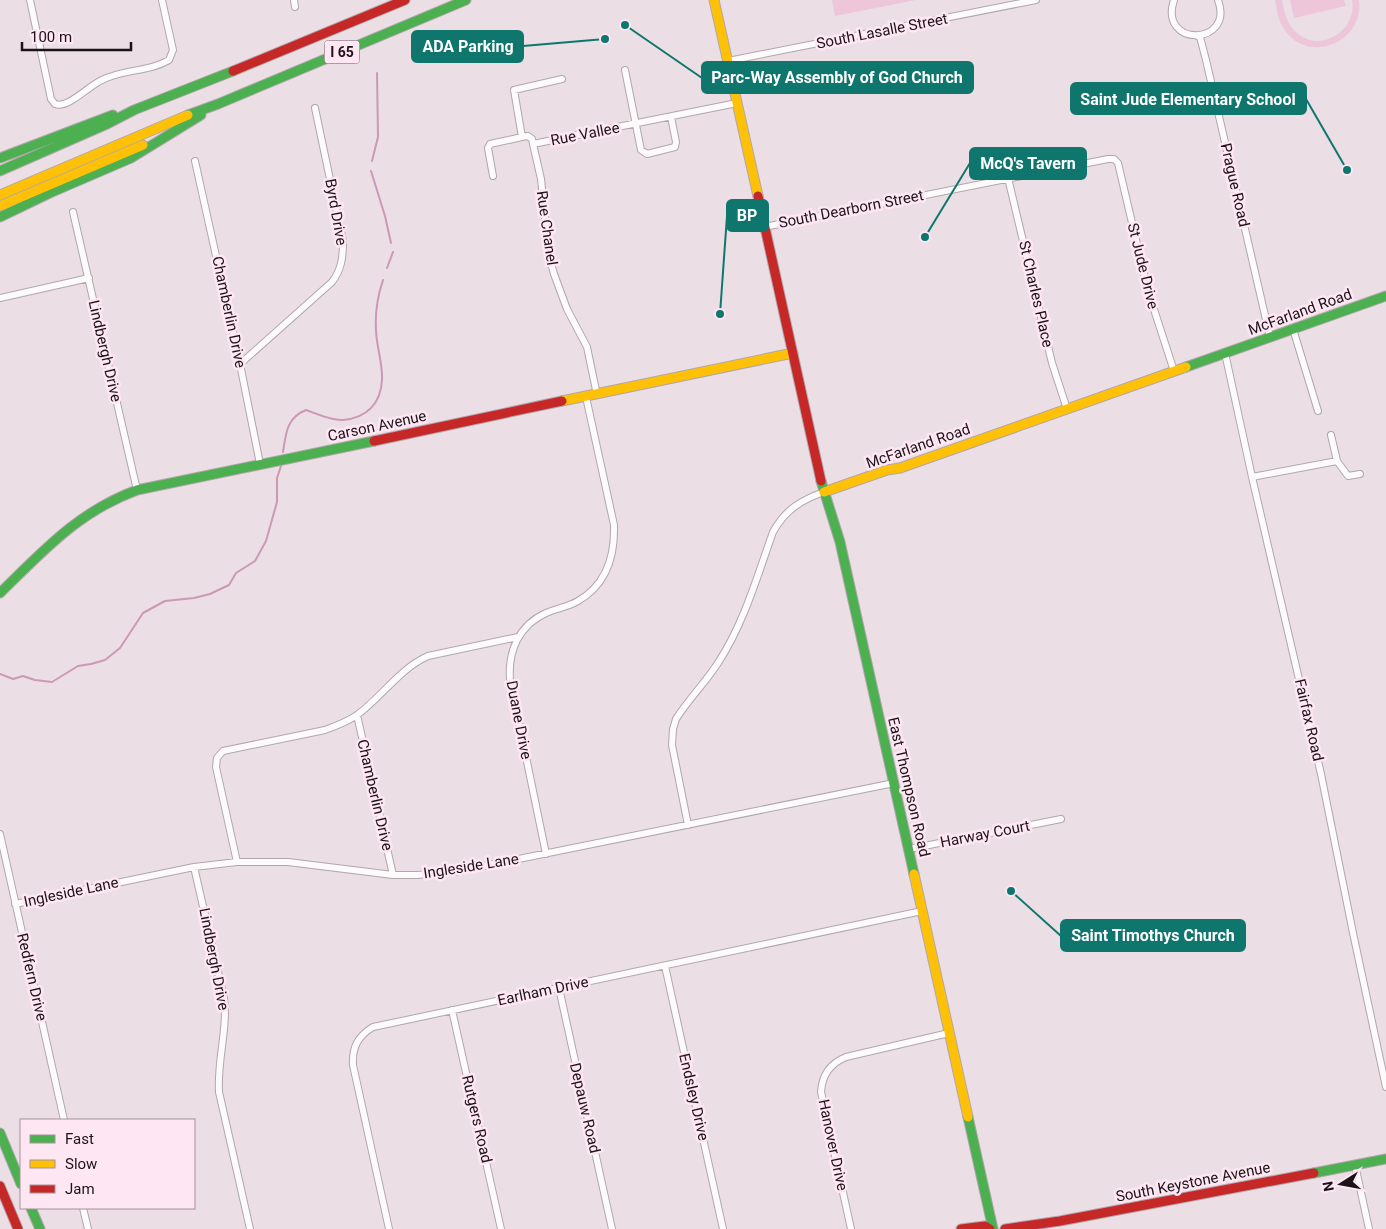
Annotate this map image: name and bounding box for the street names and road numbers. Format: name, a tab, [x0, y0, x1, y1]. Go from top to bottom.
street label: South Lasalle Street	[815, 9, 949, 53]
road number: I 65	[324, 41, 360, 64]
street label: Rue Vallee	[549, 119, 621, 149]
street label: Prague Road	[1217, 141, 1253, 229]
street label: Byrd Drive	[321, 177, 351, 247]
street label: South Dearborn Street	[777, 186, 925, 232]
street label: Rue Chanel	[533, 189, 561, 267]
street label: St Jude Drive	[1124, 221, 1162, 311]
street label: St Charles Place	[1015, 239, 1057, 349]
street label: Chamberlin Drive	[208, 254, 250, 370]
street label: McFarland Road	[1246, 285, 1354, 339]
street label: Lindbergh Drive	[85, 298, 125, 404]
street label: Carson Avenue	[326, 407, 428, 445]
street label: McFarland Road	[864, 420, 972, 472]
street label: Fairfax Road	[1291, 677, 1327, 763]
street label: Duane Drive	[503, 679, 535, 761]
street label: East Thompson Road	[884, 715, 934, 859]
street label: Chamberlin Drive	[353, 738, 397, 853]
street label: Harway Court	[939, 816, 1032, 852]
street label: Ingleside Lane	[422, 850, 520, 882]
street label: Ingleside Lane	[22, 873, 120, 911]
street label: Lindbergh Drive	[195, 906, 233, 1012]
street label: Redfern Drive	[13, 931, 51, 1023]
street label: Earlham Drive	[496, 973, 590, 1009]
street label: Endsley Drive	[675, 1052, 713, 1142]
street label: Depauw Road	[566, 1061, 604, 1155]
street label: Rutgers Road	[458, 1073, 496, 1165]
street label: Hanover Drive	[815, 1098, 852, 1193]
street label: South Keystone Avenue	[1114, 1158, 1272, 1206]

